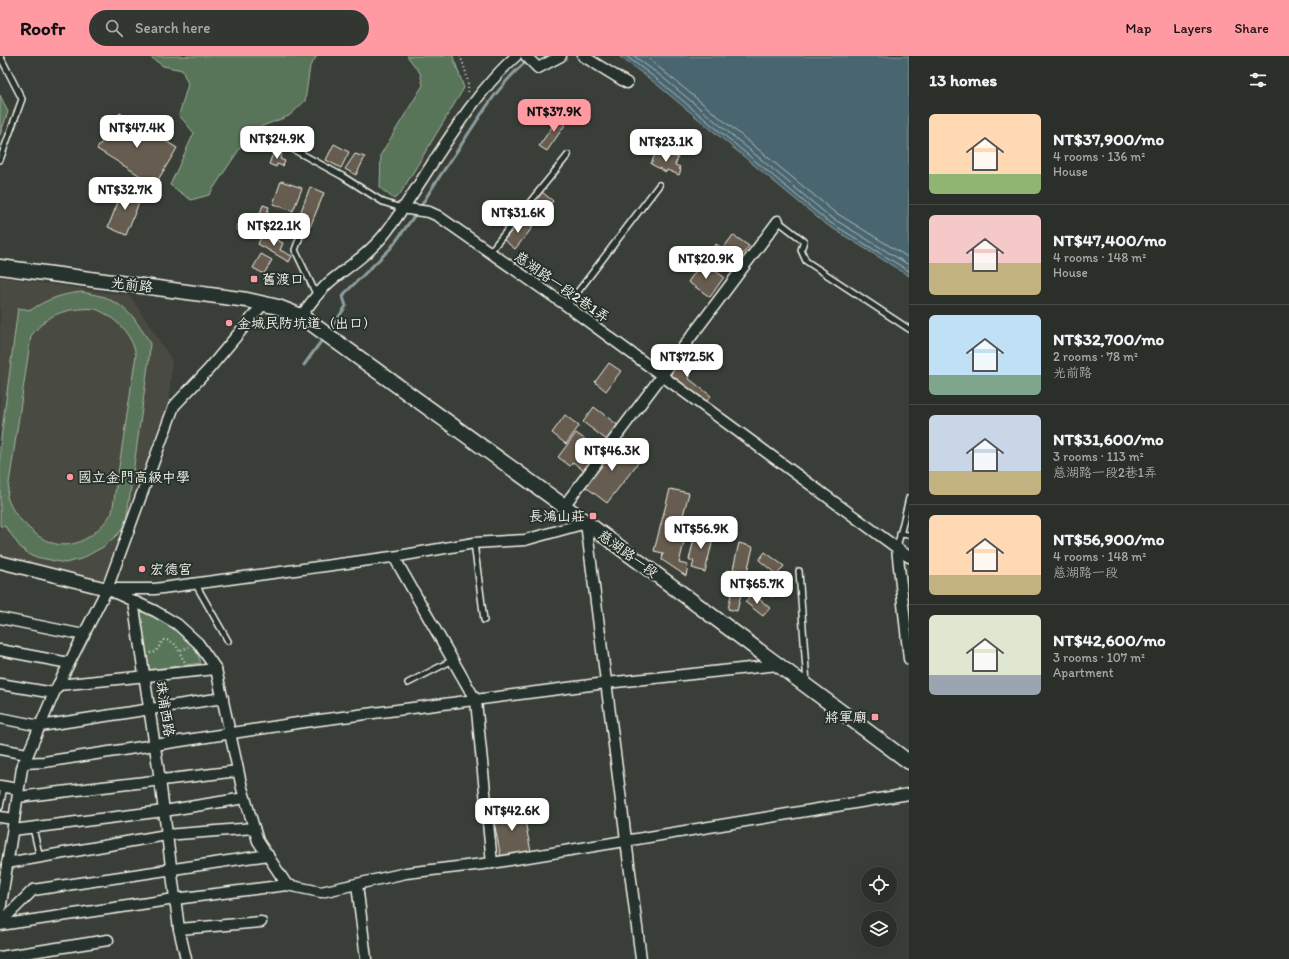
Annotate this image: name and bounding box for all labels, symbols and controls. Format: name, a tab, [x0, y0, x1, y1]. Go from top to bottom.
search box	[89, 10, 369, 46]
text: Roofr	[20, 17, 65, 40]
icon: search	[103, 17, 125, 39]
text: Search here	[135, 19, 210, 37]
text: Map	[1126, 20, 1151, 37]
text: Layers	[1173, 20, 1212, 37]
text: Share	[1234, 20, 1269, 37]
icon: filters	[1247, 69, 1269, 91]
text: 13 homes	[929, 70, 997, 90]
pin: NT$37.9K	[513, 99, 595, 133]
text: NT$37.9K	[527, 104, 581, 119]
pin: NT$47.4K	[96, 115, 178, 149]
text: NT$47.4K	[109, 120, 165, 135]
pin: NT$24.9K	[236, 126, 318, 160]
pin: NT$23.1K	[625, 129, 707, 163]
text: NT$37,900/mo	[1053, 129, 1164, 149]
icon: home	[961, 130, 1009, 178]
text: NT$24.9K	[249, 131, 305, 146]
text: NT$23.1K	[639, 134, 693, 149]
text: 4 rooms · 136 m²	[1053, 149, 1145, 164]
text: House	[1053, 164, 1088, 179]
pin: NT$32.7K	[84, 177, 166, 211]
text: NT$32.7K	[98, 182, 152, 197]
pin: NT$31.6K	[477, 200, 559, 234]
text: NT$31.6K	[491, 205, 545, 220]
pin: NT$22.1K	[233, 213, 315, 247]
text: NT$22.1K	[247, 218, 301, 233]
text: NT$47,400/mo	[1053, 230, 1167, 250]
icon: home	[961, 231, 1009, 279]
pin: NT$20.9K	[665, 246, 747, 280]
street label: 慈湖路一段2巷1弄	[511, 248, 613, 326]
text: 4 rooms · 148 m²	[1053, 250, 1146, 265]
text: NT$20.9K	[678, 251, 734, 266]
text: House	[1053, 265, 1088, 280]
place label: 舊渡口	[262, 271, 304, 288]
street label: 光前路	[110, 274, 154, 296]
marker: 舊渡口	[249, 274, 259, 284]
place label: 金城民防坑道（出口）	[237, 315, 377, 332]
marker: 金城民防坑道（出口）	[224, 318, 234, 328]
text: NT$32,700/mo	[1053, 329, 1164, 349]
icon: home	[961, 331, 1009, 379]
pin: NT$72.5K	[646, 344, 728, 378]
text: NT$72.5K	[660, 349, 714, 364]
text: 2 rooms · 78 m²	[1053, 349, 1138, 364]
text: 光前路	[1053, 365, 1092, 380]
text: NT$31,600/mo	[1053, 429, 1164, 449]
icon: home	[961, 431, 1009, 479]
pin: NT$46.3K	[571, 438, 653, 472]
text: NT$46.3K	[584, 443, 640, 458]
text: 3 rooms · 113 m²	[1053, 449, 1144, 464]
text: 慈湖路一段2巷1弄	[1053, 465, 1157, 480]
place label: 國立金門高級中學	[78, 469, 190, 486]
marker: 國立金門高級中學	[65, 472, 75, 482]
place label: 長鴻山莊	[529, 508, 585, 525]
marker: 長鴻山莊	[588, 511, 598, 521]
pin: NT$56.9K	[660, 516, 742, 550]
text: NT$56.9K	[674, 521, 728, 536]
street label: 慈湖路一段	[595, 527, 661, 581]
text: NT$56,900/mo	[1053, 529, 1165, 549]
icon: home	[961, 531, 1009, 579]
text: 4 rooms · 148 m²	[1053, 549, 1146, 564]
place label: 宏德宮	[150, 561, 192, 578]
marker: 宏德宮	[137, 564, 147, 574]
text: 慈湖路一段	[1053, 565, 1118, 580]
pin: NT$65.7K	[716, 571, 798, 605]
text: NT$65.7K	[730, 576, 784, 591]
text: NT$42,600/mo	[1053, 630, 1166, 650]
icon: home	[961, 631, 1009, 679]
text: 3 rooms · 107 m²	[1053, 650, 1145, 665]
text: Apartment	[1053, 665, 1114, 680]
street label: 珠浦西路	[152, 680, 178, 738]
place label: 將軍廟	[825, 709, 867, 726]
marker: 將軍廟	[870, 712, 880, 722]
pin: NT$42.6K	[471, 798, 553, 832]
text: NT$42.6K	[484, 803, 540, 818]
map controls	[861, 867, 897, 947]
button: locate	[861, 867, 897, 903]
button: layers	[861, 911, 897, 947]

